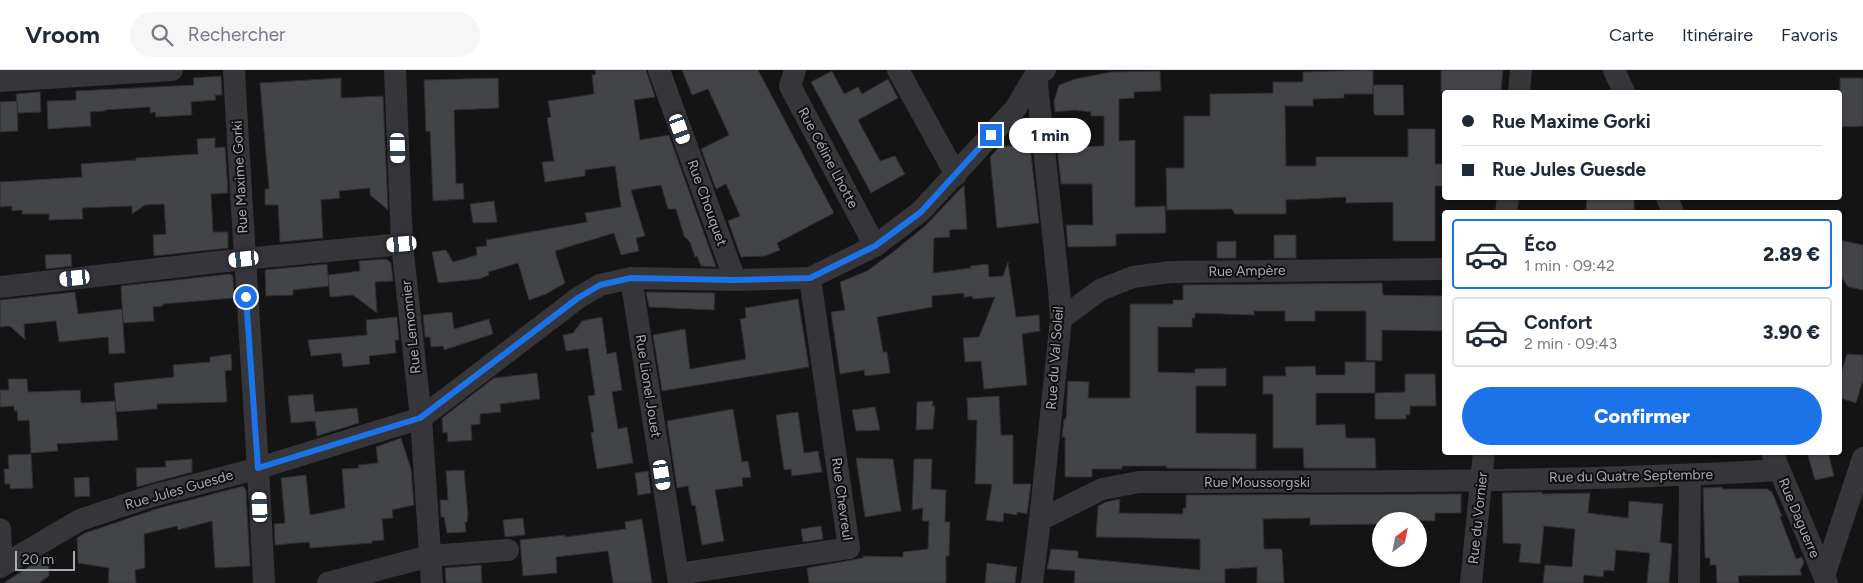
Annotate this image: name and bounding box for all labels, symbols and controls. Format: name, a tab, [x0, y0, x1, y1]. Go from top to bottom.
search box	[130, 12, 480, 57]
text: Vroom	[25, 20, 100, 49]
icon: search	[148, 21, 176, 49]
text: Rechercher	[188, 23, 285, 46]
text: Carte	[1609, 24, 1654, 46]
text: Itinéraire	[1682, 24, 1753, 46]
text: Favoris	[1781, 24, 1838, 46]
street label: Rue Céline Lhotte	[794, 105, 862, 212]
text: Rue Maxime Gorki	[1492, 110, 1651, 133]
car	[667, 112, 692, 146]
callout: 1 min	[1008, 118, 1091, 152]
street label: Rue Maxime Gorki	[229, 120, 251, 234]
route end	[980, 124, 1002, 146]
text: 1 min	[1031, 126, 1069, 145]
car	[389, 133, 406, 163]
street label: Rue Chouquet	[684, 158, 730, 248]
text: Rue Jules Guesde	[1492, 158, 1646, 181]
icon: car	[1464, 232, 1509, 277]
text: Éco	[1524, 233, 1557, 256]
car	[386, 235, 417, 253]
text: 2.89 €	[1763, 243, 1820, 266]
car	[228, 250, 259, 268]
text: 1 min · 09:42	[1524, 256, 1615, 275]
street label: Rue Ampère	[1208, 262, 1286, 280]
car	[59, 269, 90, 287]
street label: Rue Lemonnier	[398, 279, 424, 375]
route start	[235, 286, 257, 308]
street label: Rue du Val Soleil	[1043, 306, 1067, 410]
icon: car	[1464, 310, 1509, 355]
text: Confort	[1524, 311, 1593, 334]
text: 3.90 €	[1763, 321, 1820, 344]
street label: Rue Lionel Jouet	[631, 333, 665, 439]
text: 2 min · 09:43	[1524, 334, 1617, 353]
button: Confirmer	[1462, 387, 1822, 445]
street label: Rue Chevreul	[828, 456, 856, 542]
car	[652, 459, 671, 491]
street label: Rue Jules Guesde	[123, 466, 235, 514]
street label: Rue du Quatre Septembre	[1549, 466, 1714, 486]
street label: Rue du Vornier	[1465, 471, 1491, 565]
street label: Rue Moussorgski	[1204, 474, 1310, 491]
street label: Rue Daguerre	[1775, 475, 1824, 561]
car	[251, 492, 268, 522]
north arrow	[1372, 512, 1428, 568]
map controls	[1372, 512, 1427, 567]
scale bar	[15, 548, 75, 571]
text: 20 m	[22, 551, 54, 568]

